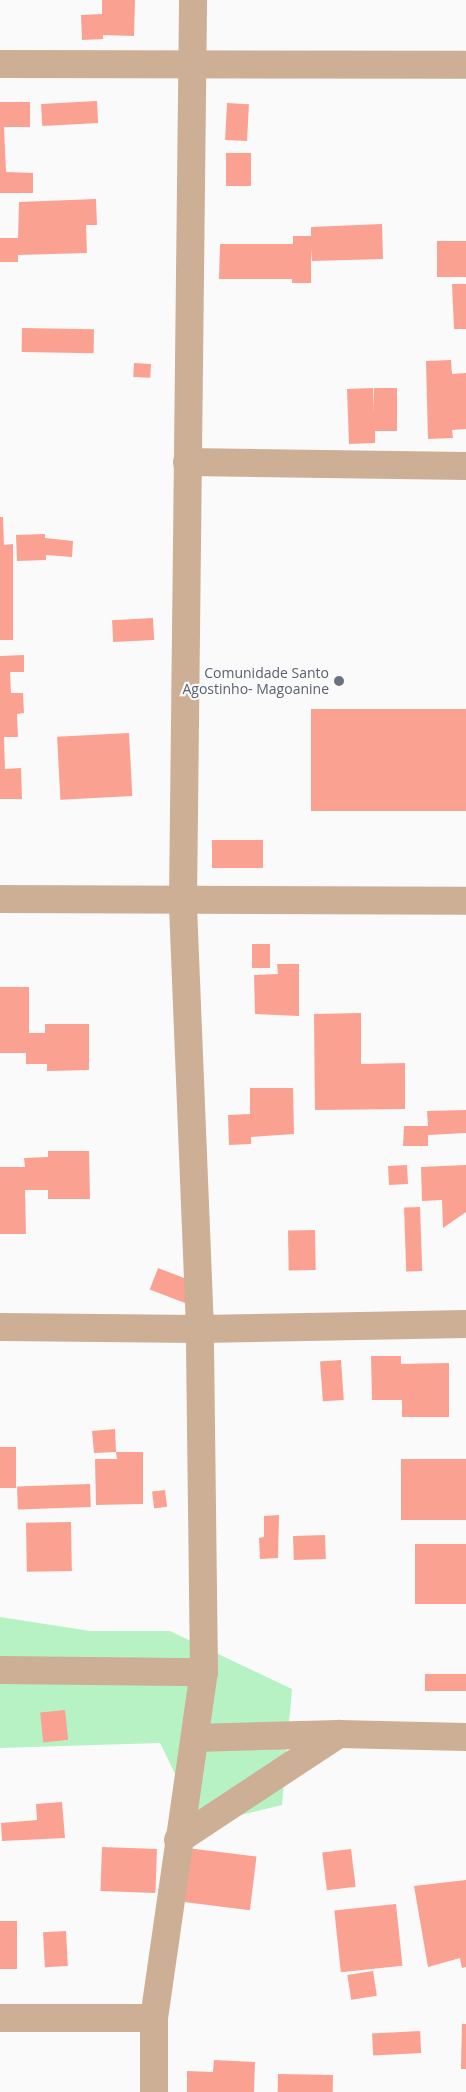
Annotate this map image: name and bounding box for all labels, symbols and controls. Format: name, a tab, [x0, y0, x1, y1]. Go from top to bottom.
place label: Comunidade Santo Agostinho- Magoanine	[182, 665, 329, 698]
marker: Comunidade Santo Agostinho- Magoanine	[333, 675, 345, 687]

